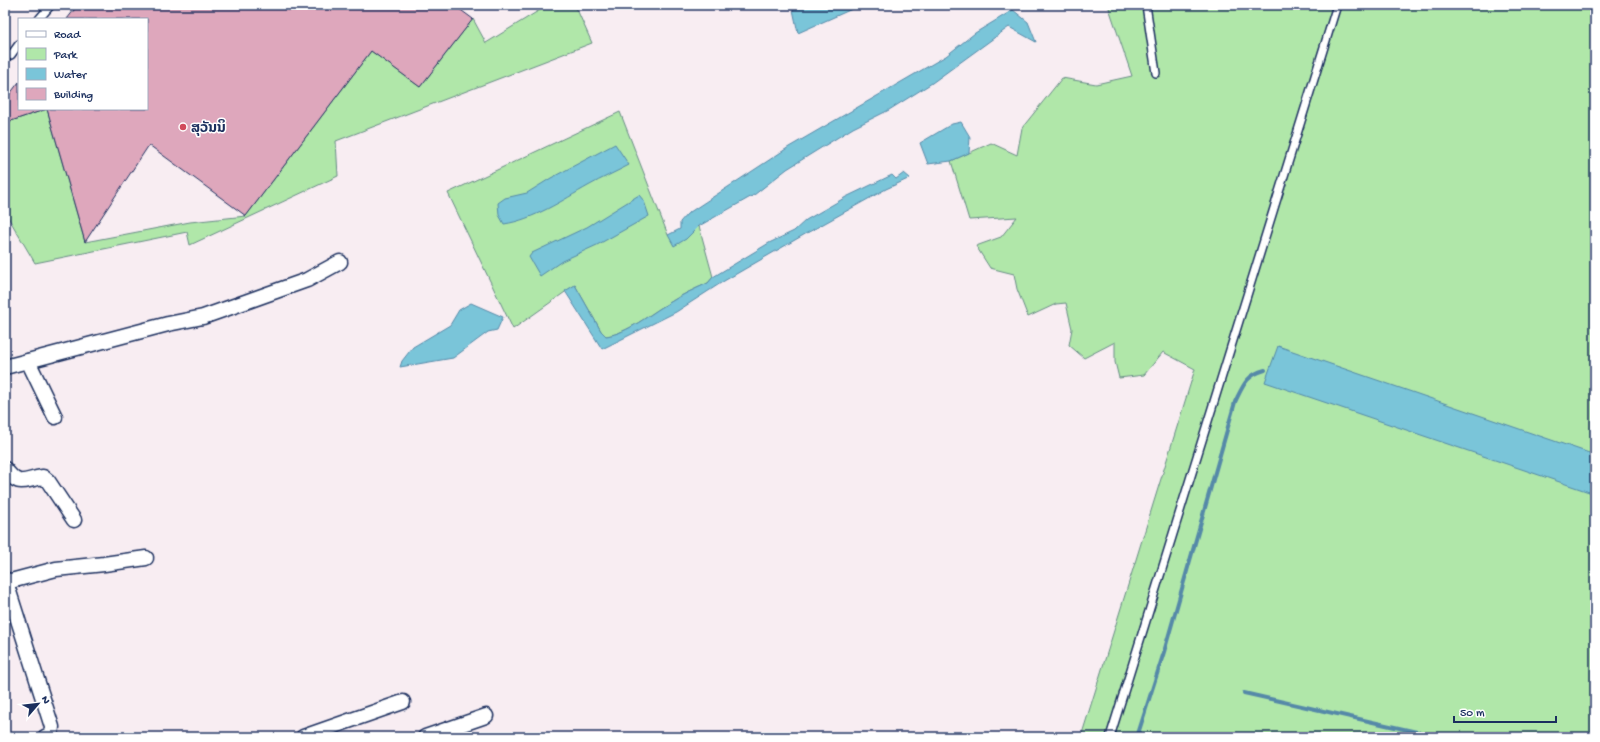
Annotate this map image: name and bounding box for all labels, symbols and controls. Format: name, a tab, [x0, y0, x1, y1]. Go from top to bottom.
legend	[18, 18, 148, 110]
text: Road	[54, 29, 81, 43]
text: Park	[53, 49, 79, 63]
text: Water	[54, 69, 88, 83]
text: Building	[53, 89, 93, 103]
place label: ສຸວັນນິ	[191, 118, 226, 138]
marker: ສຸວັນນິ	[178, 122, 188, 132]
north arrow	[18, 684, 58, 724]
text: N	[38, 694, 52, 706]
scale bar	[1454, 698, 1556, 724]
text: 50 m	[1460, 707, 1485, 721]

